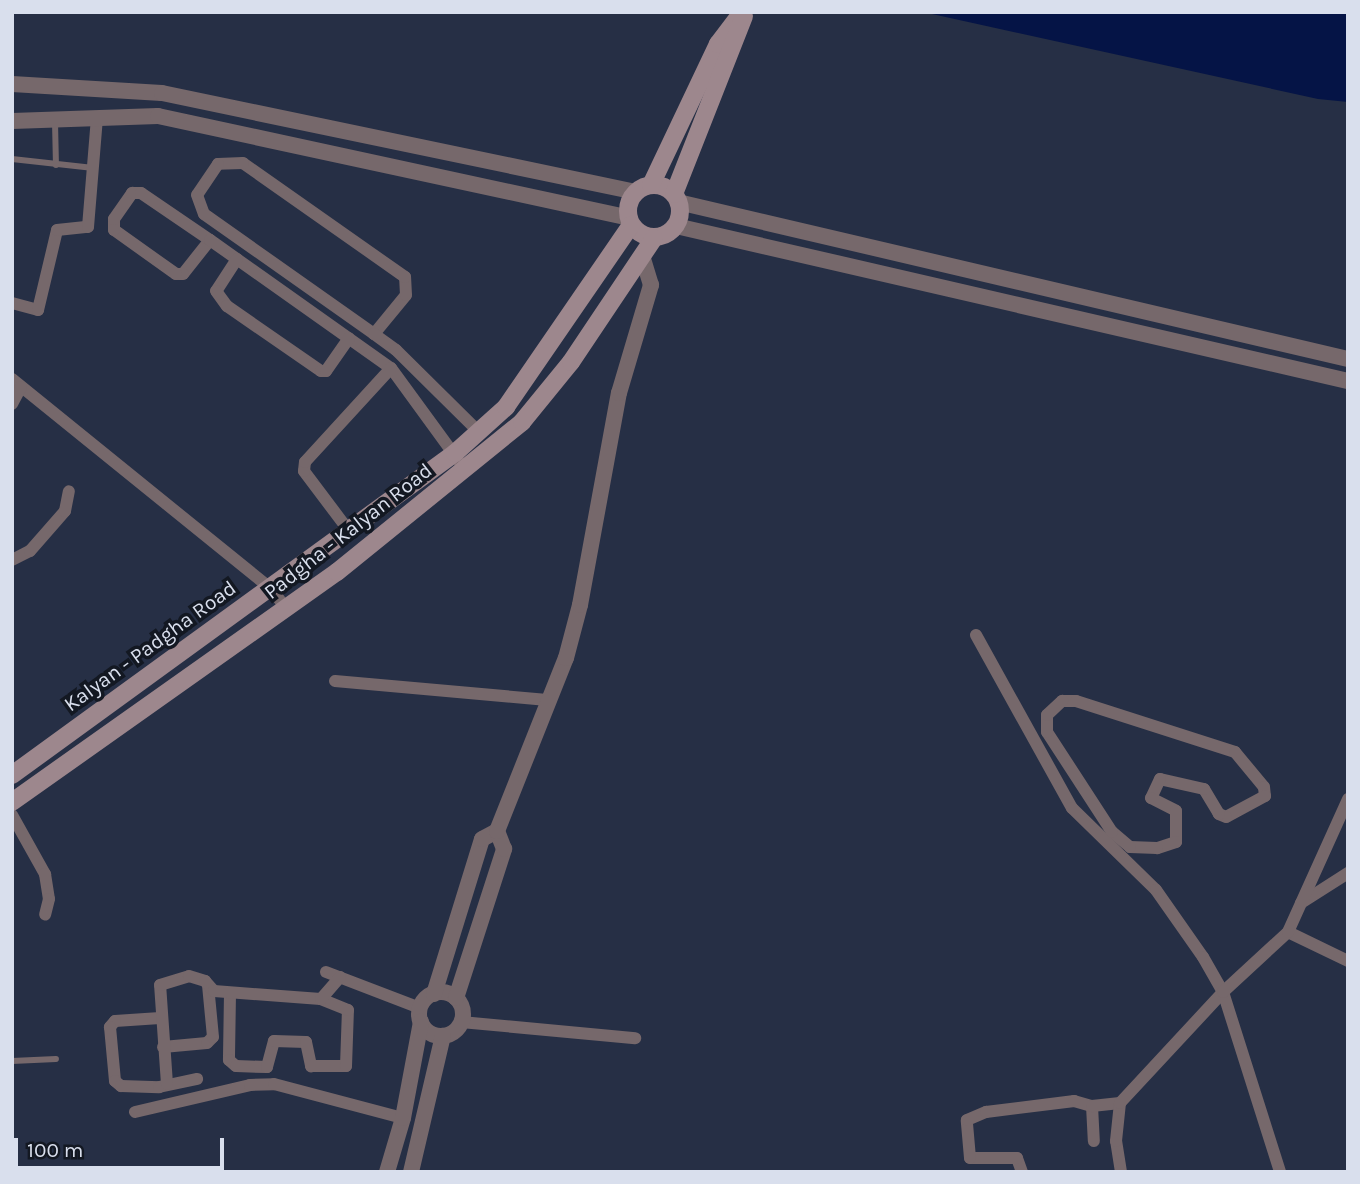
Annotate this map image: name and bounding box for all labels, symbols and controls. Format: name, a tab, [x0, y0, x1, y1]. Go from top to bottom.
street label: Padgha - Kalyan Road	[259, 457, 437, 605]
street label: Kalyan - Padgha Road	[59, 575, 241, 717]
scale bar	[18, 1124, 228, 1168]
text: 100 m	[27, 1138, 84, 1162]

